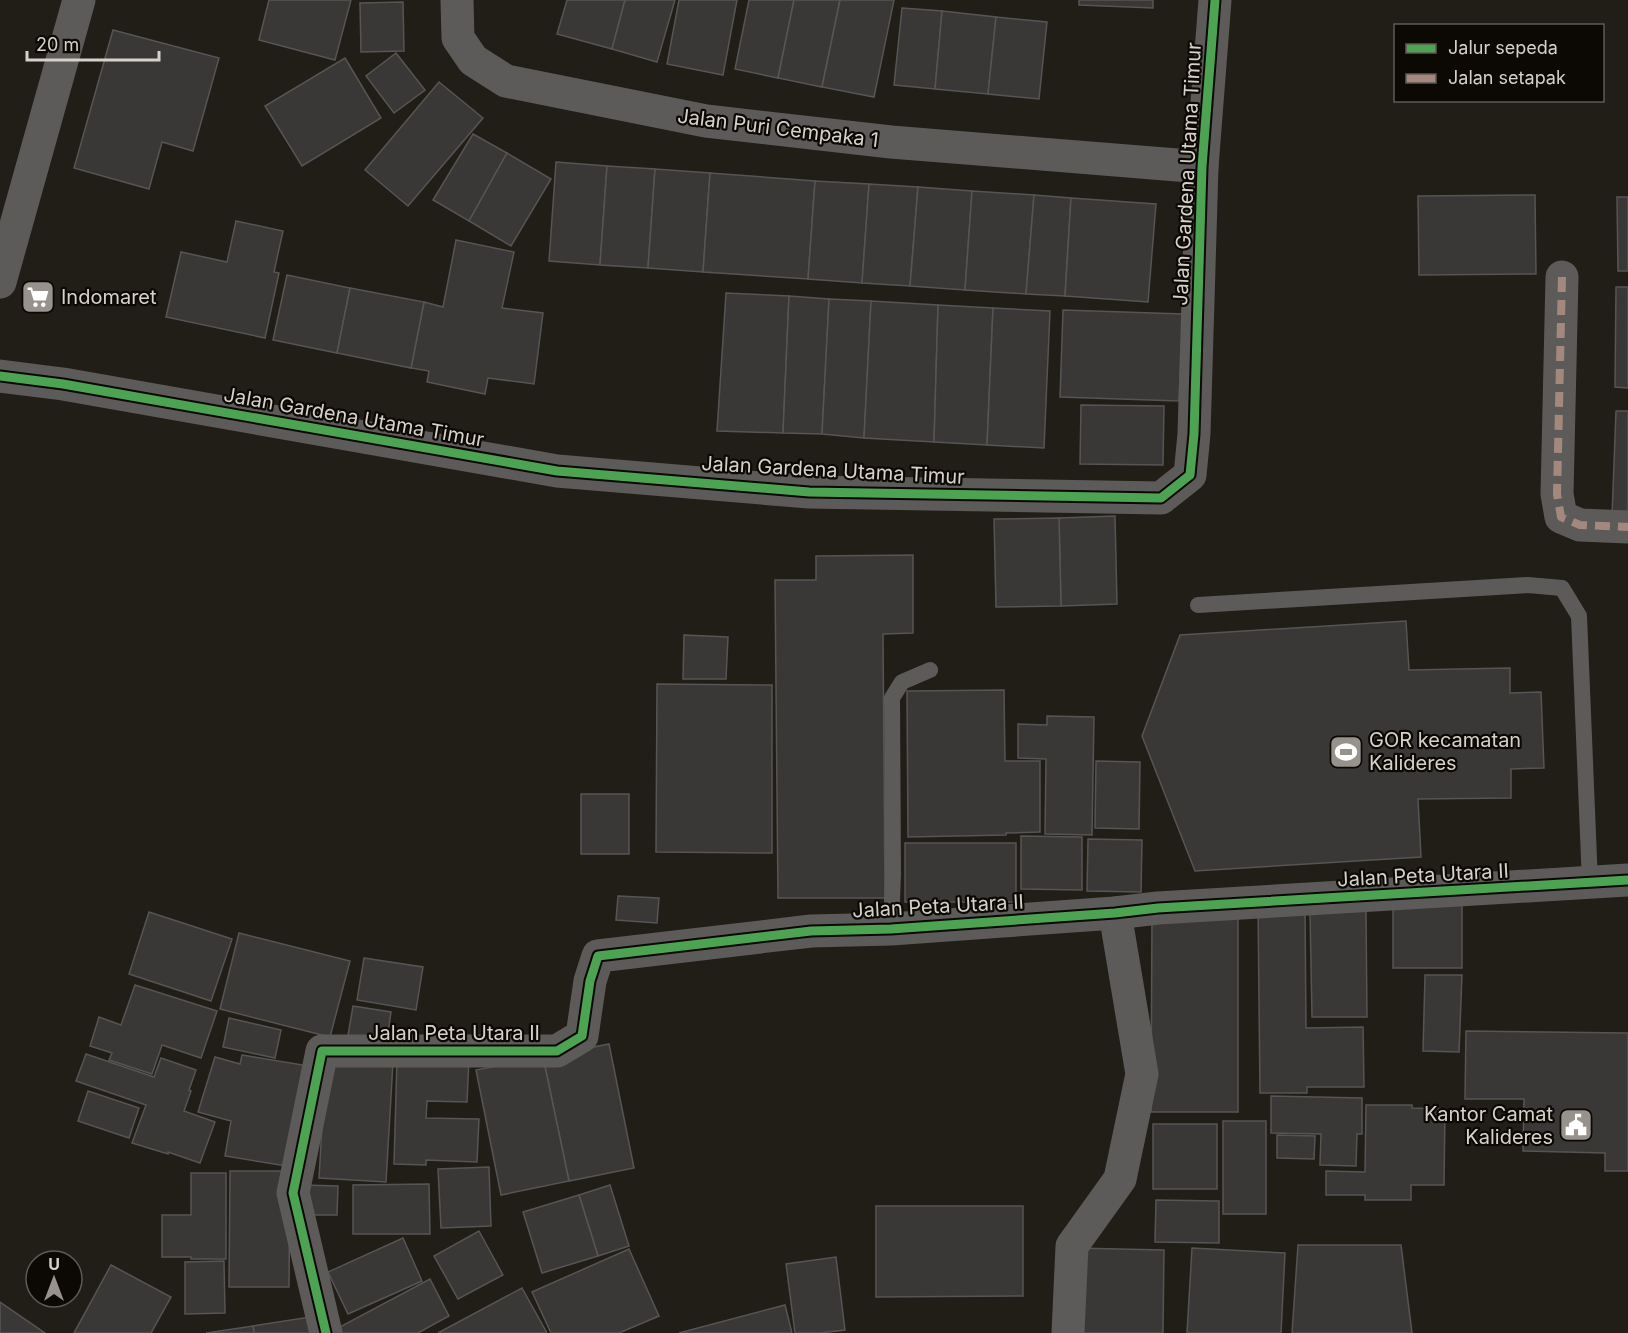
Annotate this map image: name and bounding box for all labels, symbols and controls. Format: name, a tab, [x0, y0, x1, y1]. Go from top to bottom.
scale bar	[27, 24, 159, 62]
legend	[1394, 24, 1604, 102]
text: 20 m	[36, 34, 79, 55]
text: Jalur sepeda	[1448, 37, 1558, 58]
street label: Jalan Gardena Utama Timur	[1168, 41, 1206, 306]
text: Jalan setapak	[1448, 67, 1566, 88]
street label: Jalan Puri Cempaka 1	[676, 104, 880, 152]
supermarket icon: Indomaret	[20, 279, 56, 315]
place label: Indomaret	[61, 285, 157, 309]
street label: Jalan Gardena Utama Timur	[222, 382, 486, 452]
street label: Jalan Gardena Utama Timur	[701, 451, 966, 489]
place label: GOR kecamatan Kalideres	[1369, 728, 1521, 775]
sports icon: GOR kecamatan Kalideres	[1328, 734, 1364, 770]
street label: Jalan Peta Utara II	[1337, 859, 1509, 891]
street label: Jalan Peta Utara II	[852, 890, 1024, 922]
street label: Jalan Peta Utara II	[368, 1021, 540, 1045]
place label: Kantor Camat Kalideres	[1424, 1102, 1553, 1149]
public building icon: Kantor Camat Kalideres	[1558, 1107, 1594, 1143]
north arrow	[24, 1249, 84, 1309]
text: U	[48, 1254, 60, 1274]

